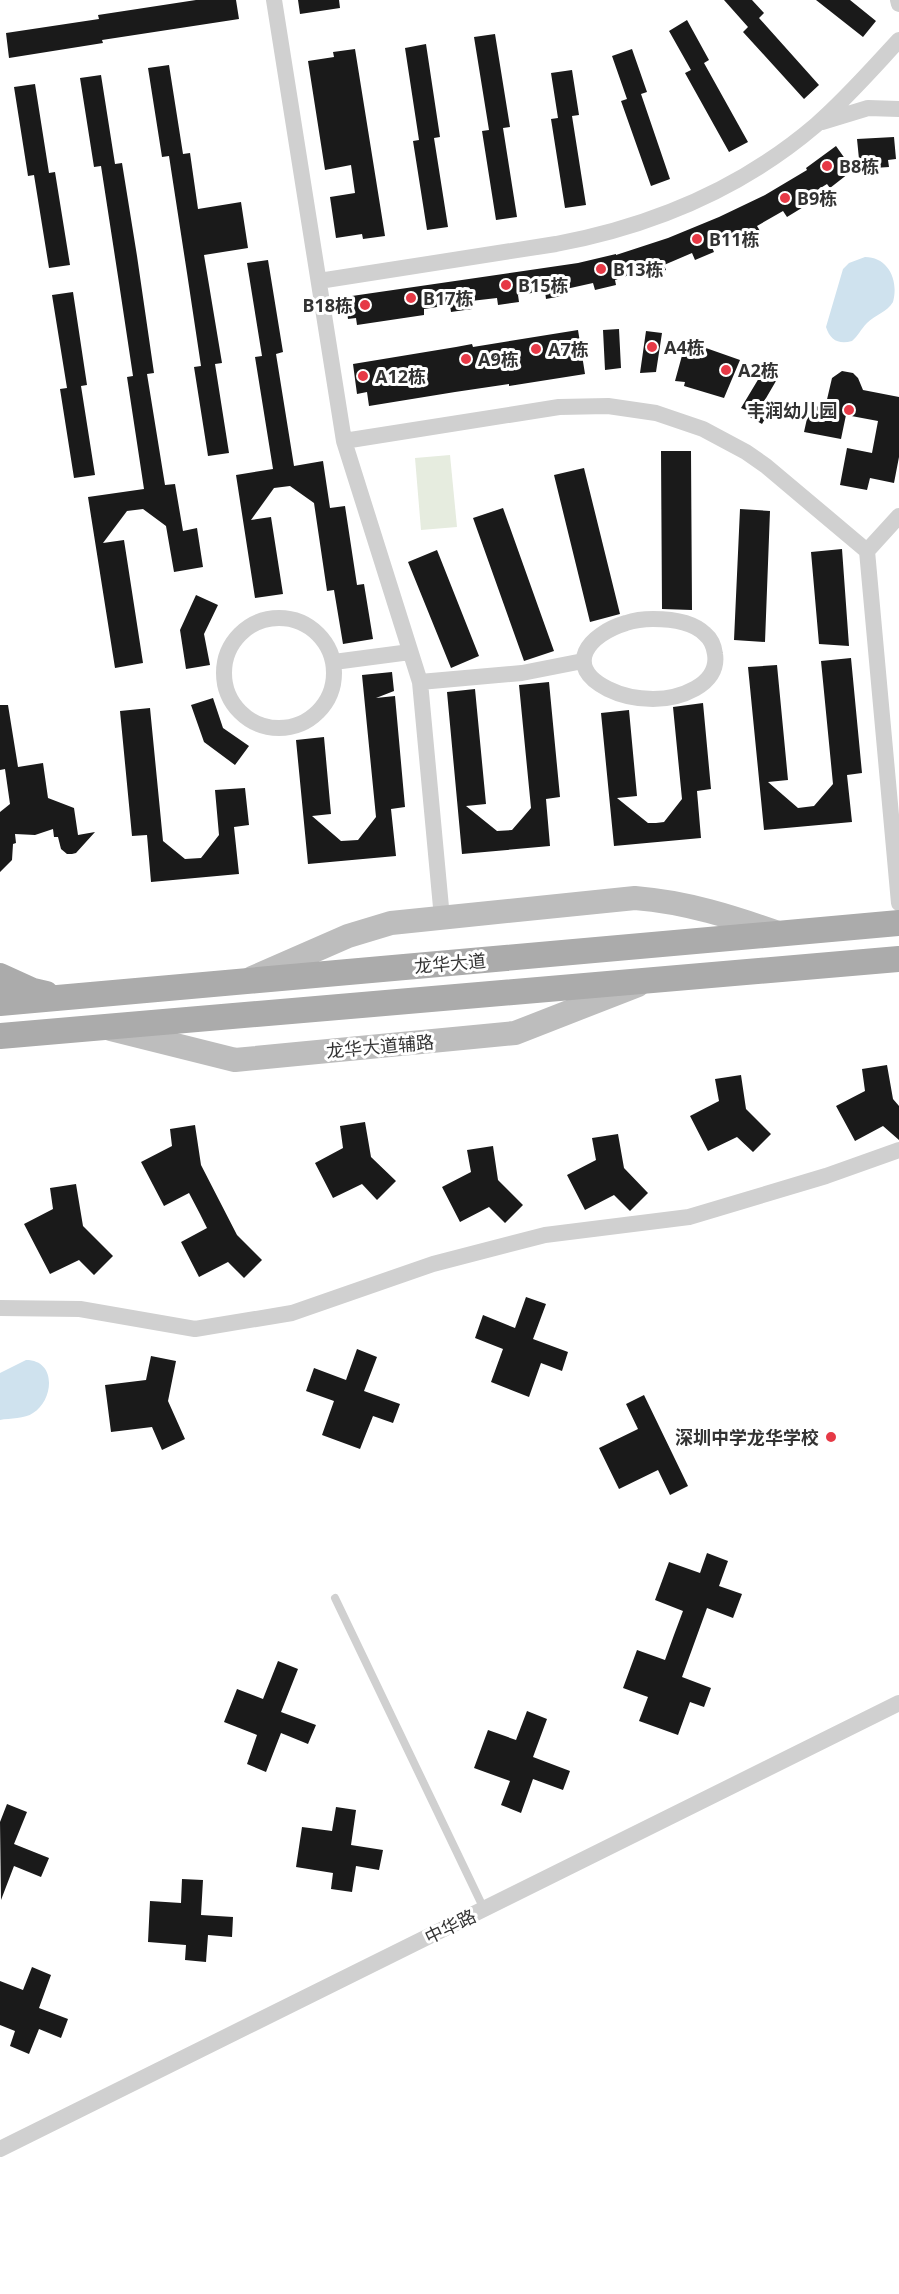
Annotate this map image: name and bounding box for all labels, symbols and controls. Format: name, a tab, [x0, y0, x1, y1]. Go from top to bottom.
place label: B8栋	[839, 154, 879, 178]
marker: B8栋	[820, 159, 834, 173]
place label: B9栋	[797, 186, 837, 210]
marker: B9栋	[778, 191, 792, 205]
place label: B11栋	[709, 227, 760, 251]
marker: B11栋	[690, 232, 704, 246]
place label: B13栋	[613, 257, 664, 281]
marker: B13栋	[594, 262, 608, 276]
place label: B15栋	[518, 273, 569, 297]
marker: B15栋	[499, 278, 513, 292]
place label: B17栋	[423, 286, 474, 310]
marker: B17栋	[404, 291, 418, 305]
place label: B18栋	[302, 293, 353, 317]
marker: B18栋	[358, 298, 372, 312]
place label: A4栋	[664, 335, 705, 359]
place label: A7栋	[548, 337, 589, 361]
marker: A4栋	[645, 340, 659, 354]
marker: A7栋	[529, 342, 543, 356]
place label: A9栋	[478, 347, 519, 371]
marker: A9栋	[459, 352, 473, 366]
place label: A2栋	[738, 358, 779, 382]
marker: A2栋	[719, 363, 733, 377]
place label: A12栋	[375, 364, 426, 388]
marker: A12栋	[356, 369, 370, 383]
place label: 丰润幼儿园	[747, 398, 837, 422]
marker: 丰润幼儿园	[842, 403, 856, 417]
street label: 龙华大道	[413, 948, 487, 978]
street label: 龙华大道辅路	[325, 1029, 435, 1063]
place label: 深圳中学龙华学校	[675, 1425, 819, 1449]
marker: 深圳中学龙华学校	[824, 1430, 838, 1444]
street label: 中华路	[420, 1903, 480, 1949]

